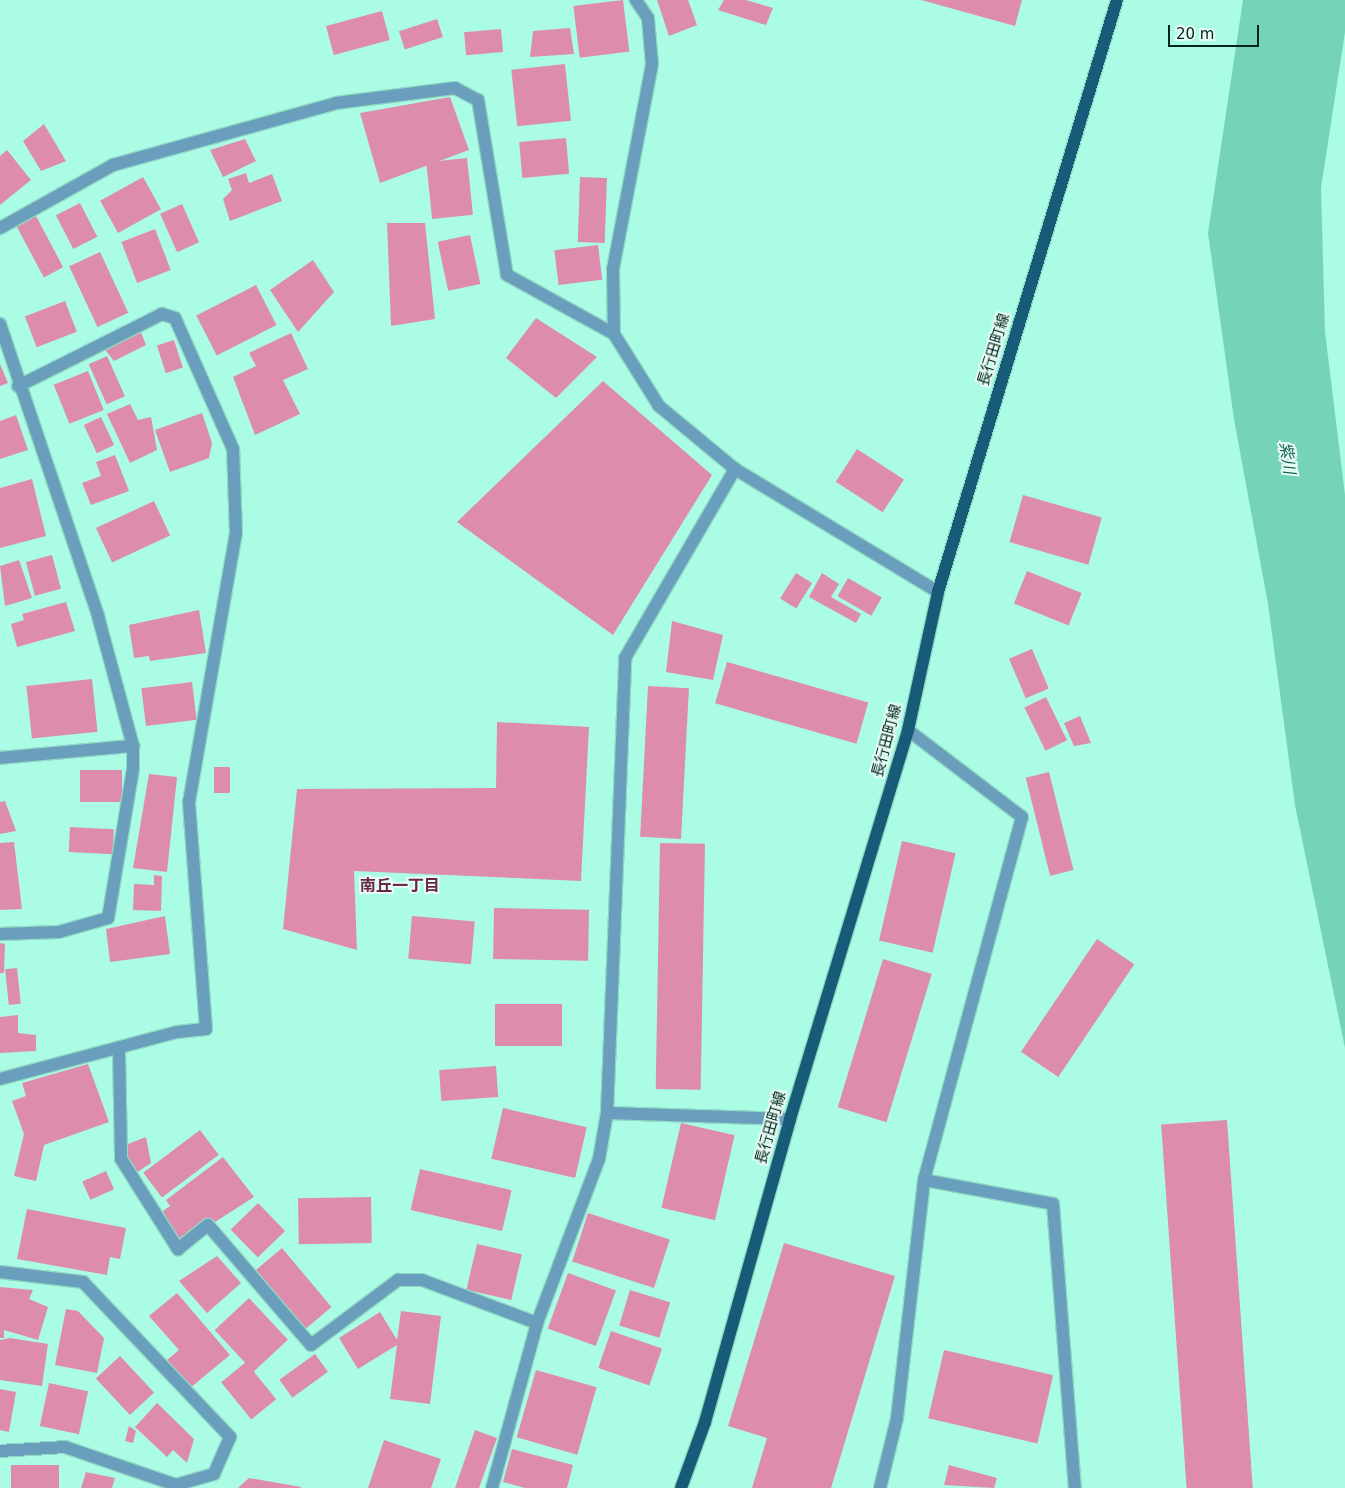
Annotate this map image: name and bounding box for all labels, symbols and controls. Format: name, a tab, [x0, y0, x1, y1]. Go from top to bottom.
scale bar	[1170, 15, 1261, 47]
text: 20 m	[1176, 25, 1214, 43]
street label: 長行田町線	[974, 312, 1014, 388]
water label: 紫川	[1275, 441, 1299, 475]
street label: 長行田町線	[869, 702, 905, 780]
district label: 南丘一丁目	[360, 876, 440, 896]
street label: 長行田町線	[752, 1089, 790, 1167]

